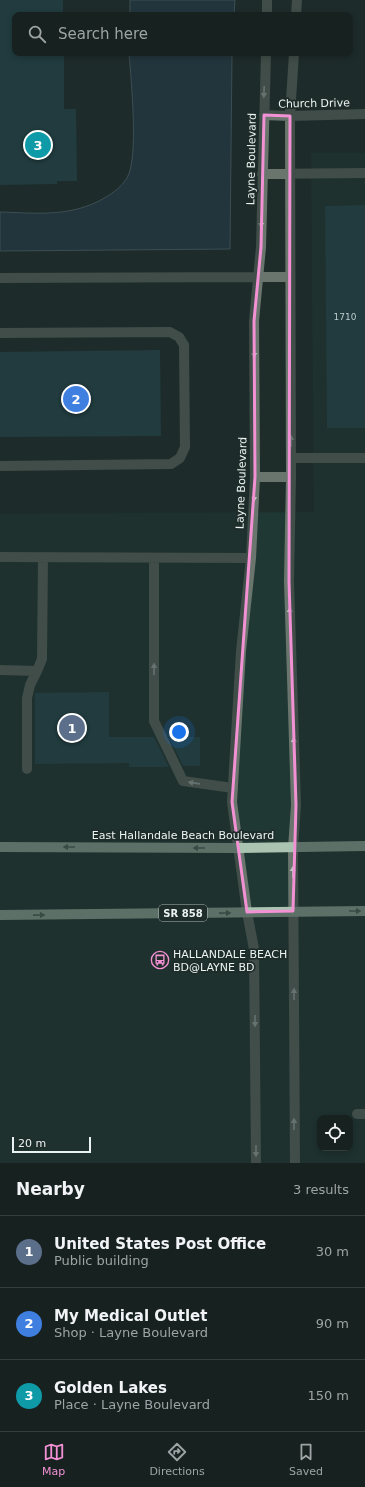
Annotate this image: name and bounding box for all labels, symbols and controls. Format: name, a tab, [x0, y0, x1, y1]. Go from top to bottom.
search box	[12, 12, 353, 56]
icon: search	[26, 23, 48, 45]
text: Search here	[58, 25, 148, 43]
one-way arrow	[261, 86, 268, 98]
street label: Church Drive	[278, 96, 350, 111]
street label: Layne Boulevard	[244, 113, 259, 205]
pin: 3	[25, 130, 51, 160]
one-way arrow	[258, 216, 264, 229]
house number: 1710	[334, 312, 357, 322]
one-way arrow	[251, 346, 257, 359]
pin: 2	[63, 384, 89, 414]
one-way arrow	[288, 434, 294, 447]
street label: Layne Boulevard	[233, 437, 250, 529]
one-way arrow	[250, 490, 257, 502]
one-way arrow	[287, 606, 293, 619]
one-way arrow	[151, 662, 157, 675]
pin: 1	[59, 713, 85, 743]
your location	[169, 722, 189, 742]
one-way arrow	[291, 736, 297, 749]
one-way arrow	[188, 780, 200, 786]
street label: East Hallandale Beach Boulevard	[92, 829, 274, 842]
one-way arrow	[62, 844, 75, 850]
one-way arrow	[192, 845, 205, 851]
one-way arrow	[290, 865, 296, 878]
road number: SR 858	[159, 905, 207, 921]
one-way arrow	[349, 908, 362, 914]
one-way arrow	[219, 910, 232, 916]
one-way arrow	[33, 912, 46, 918]
place label: HALLANDALE BEACH BD@LAYNE BD	[173, 948, 287, 974]
bus stop icon: HALLANDALE BEACH BD@LAYNE BD	[150, 950, 170, 970]
one-way arrow	[291, 987, 297, 1000]
one-way arrow	[252, 1015, 258, 1028]
map controls	[317, 1115, 353, 1151]
button: locate	[317, 1115, 353, 1151]
one-way arrow	[291, 1117, 297, 1130]
scale bar	[12, 1135, 91, 1154]
text: 20 m	[18, 1137, 46, 1150]
one-way arrow	[253, 1145, 259, 1158]
text: Nearby	[16, 1179, 85, 1199]
text: 3 results	[293, 1182, 349, 1197]
text: United States Post Office	[54, 1235, 266, 1253]
text: 1	[24, 1244, 34, 1259]
text: 30 m	[316, 1244, 349, 1259]
text: Public building	[54, 1253, 149, 1268]
text: My Medical Outlet	[54, 1307, 207, 1325]
text: 2	[24, 1316, 34, 1331]
text: 90 m	[316, 1316, 349, 1331]
text: Shop · Layne Boulevard	[54, 1325, 208, 1340]
text: Golden Lakes	[54, 1379, 167, 1397]
text: 3	[24, 1388, 34, 1403]
text: 150 m	[307, 1388, 349, 1403]
text: Place · Layne Boulevard	[54, 1397, 210, 1412]
tab: Map	[42, 1441, 65, 1478]
tab: Directions	[149, 1441, 205, 1478]
tab: Saved	[289, 1441, 323, 1478]

